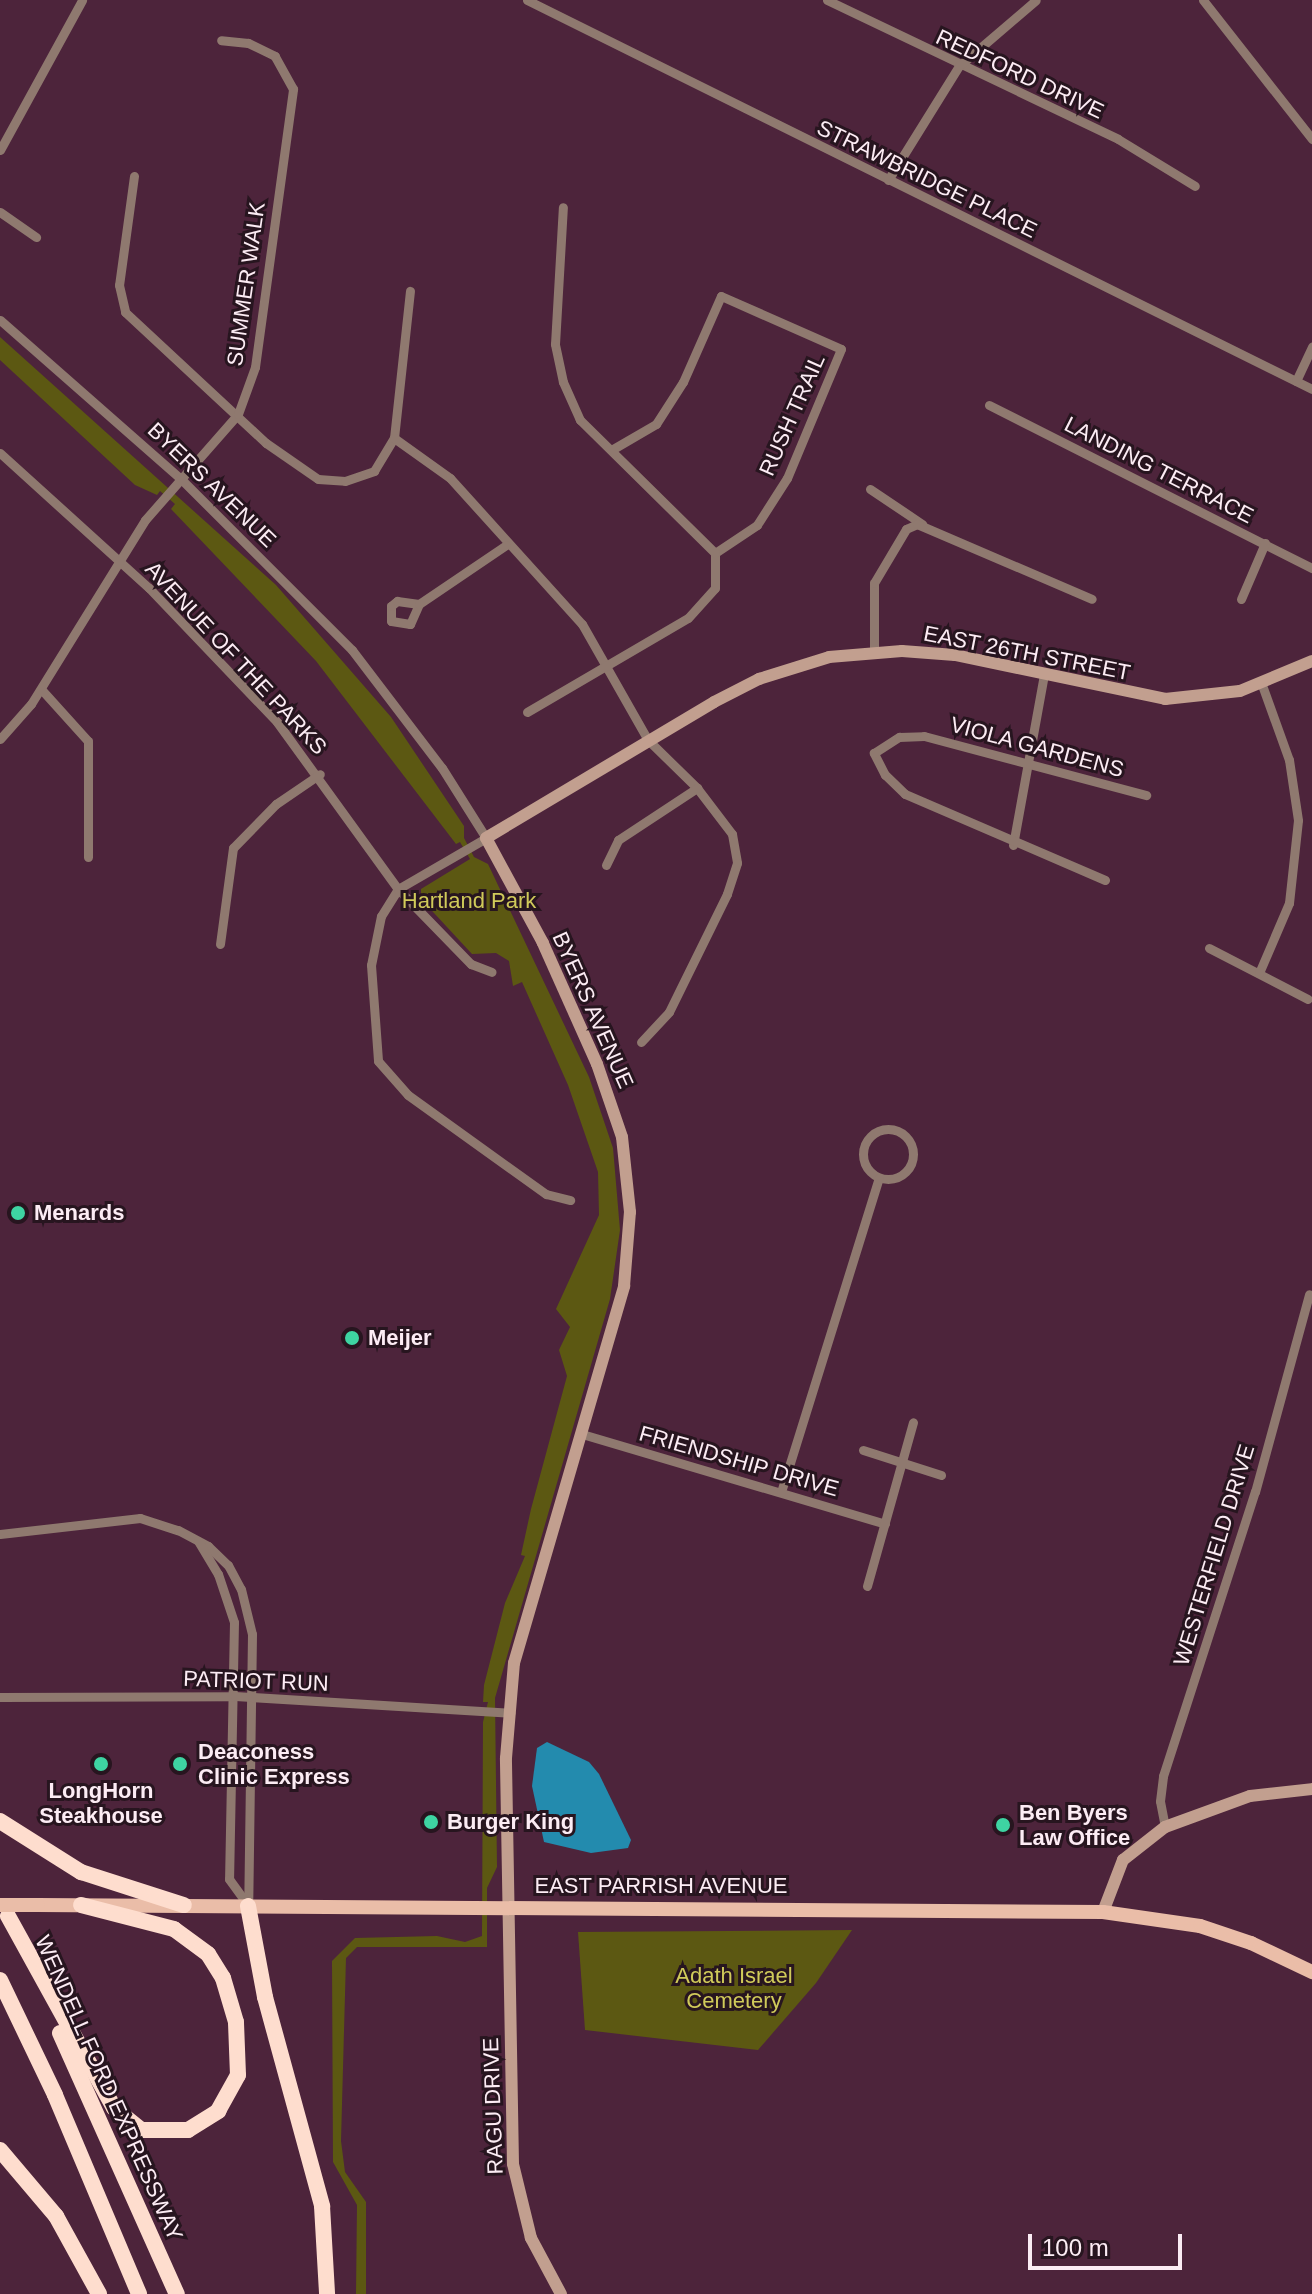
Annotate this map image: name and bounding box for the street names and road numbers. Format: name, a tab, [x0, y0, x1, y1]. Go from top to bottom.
street label: REDFORD DRIVE	[932, 24, 1108, 124]
street label: STRAWBRIDGE PLACE	[813, 114, 1041, 244]
street label: SUMMER WALK	[221, 200, 271, 368]
street label: RUSH TRAIL	[753, 350, 831, 480]
street label: LANDING TERRACE	[1060, 411, 1258, 529]
street label: BYERS AVENUE	[142, 417, 282, 553]
street label: AVENUE OF THE PARKS	[140, 556, 332, 760]
street label: EAST 26TH STREET	[921, 620, 1133, 686]
street label: VIOLA GARDENS	[947, 711, 1127, 783]
street label: BYERS AVENUE	[546, 927, 640, 1093]
street label: FRIENDSHIP DRIVE	[636, 1420, 842, 1502]
street label: WESTERFIELD DRIVE	[1168, 1441, 1260, 1669]
street label: PATRIOT RUN	[183, 1665, 329, 1697]
street label: EAST PARRISH AVENUE	[534, 1873, 788, 1899]
street label: WENDELL FORD EXPRESSWAY	[29, 1931, 189, 2245]
street label: RAGU DRIVE	[477, 2037, 509, 2175]

